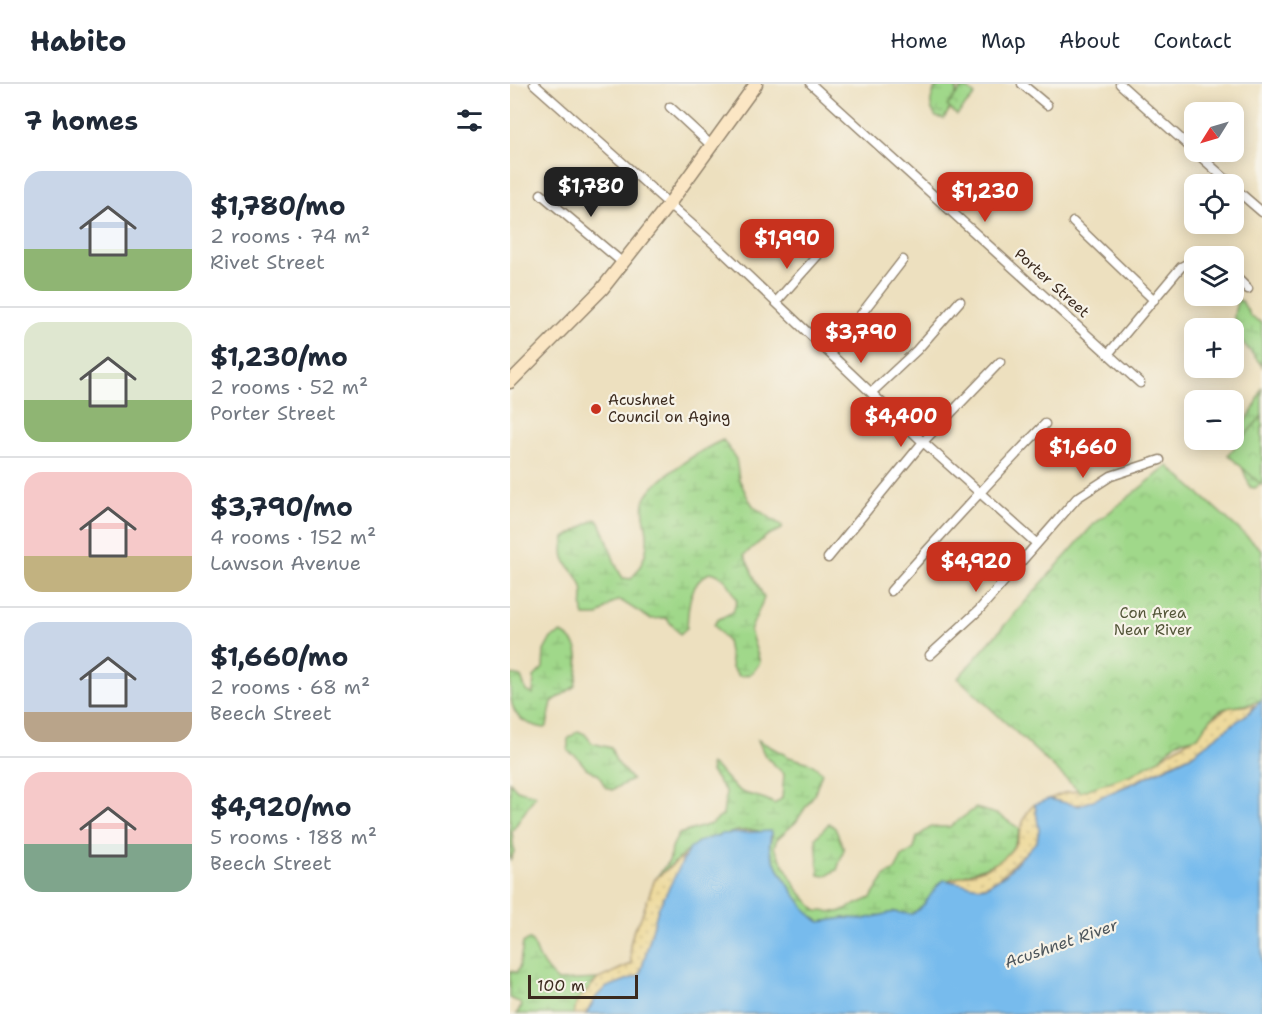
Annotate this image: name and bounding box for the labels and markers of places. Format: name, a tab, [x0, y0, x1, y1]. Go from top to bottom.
pin: $1,780	[542, 167, 640, 218]
pin: $1,230	[936, 172, 1034, 223]
pin: $1,990	[738, 219, 836, 270]
pin: $3,790	[812, 313, 910, 364]
place label: Acushnet Council on Aging	[608, 390, 730, 427]
pin: $4,400	[852, 397, 950, 448]
marker: Acushnet Council on Aging	[589, 402, 603, 416]
pin: $1,660	[1034, 428, 1132, 479]
pin: $4,920	[927, 542, 1025, 593]

